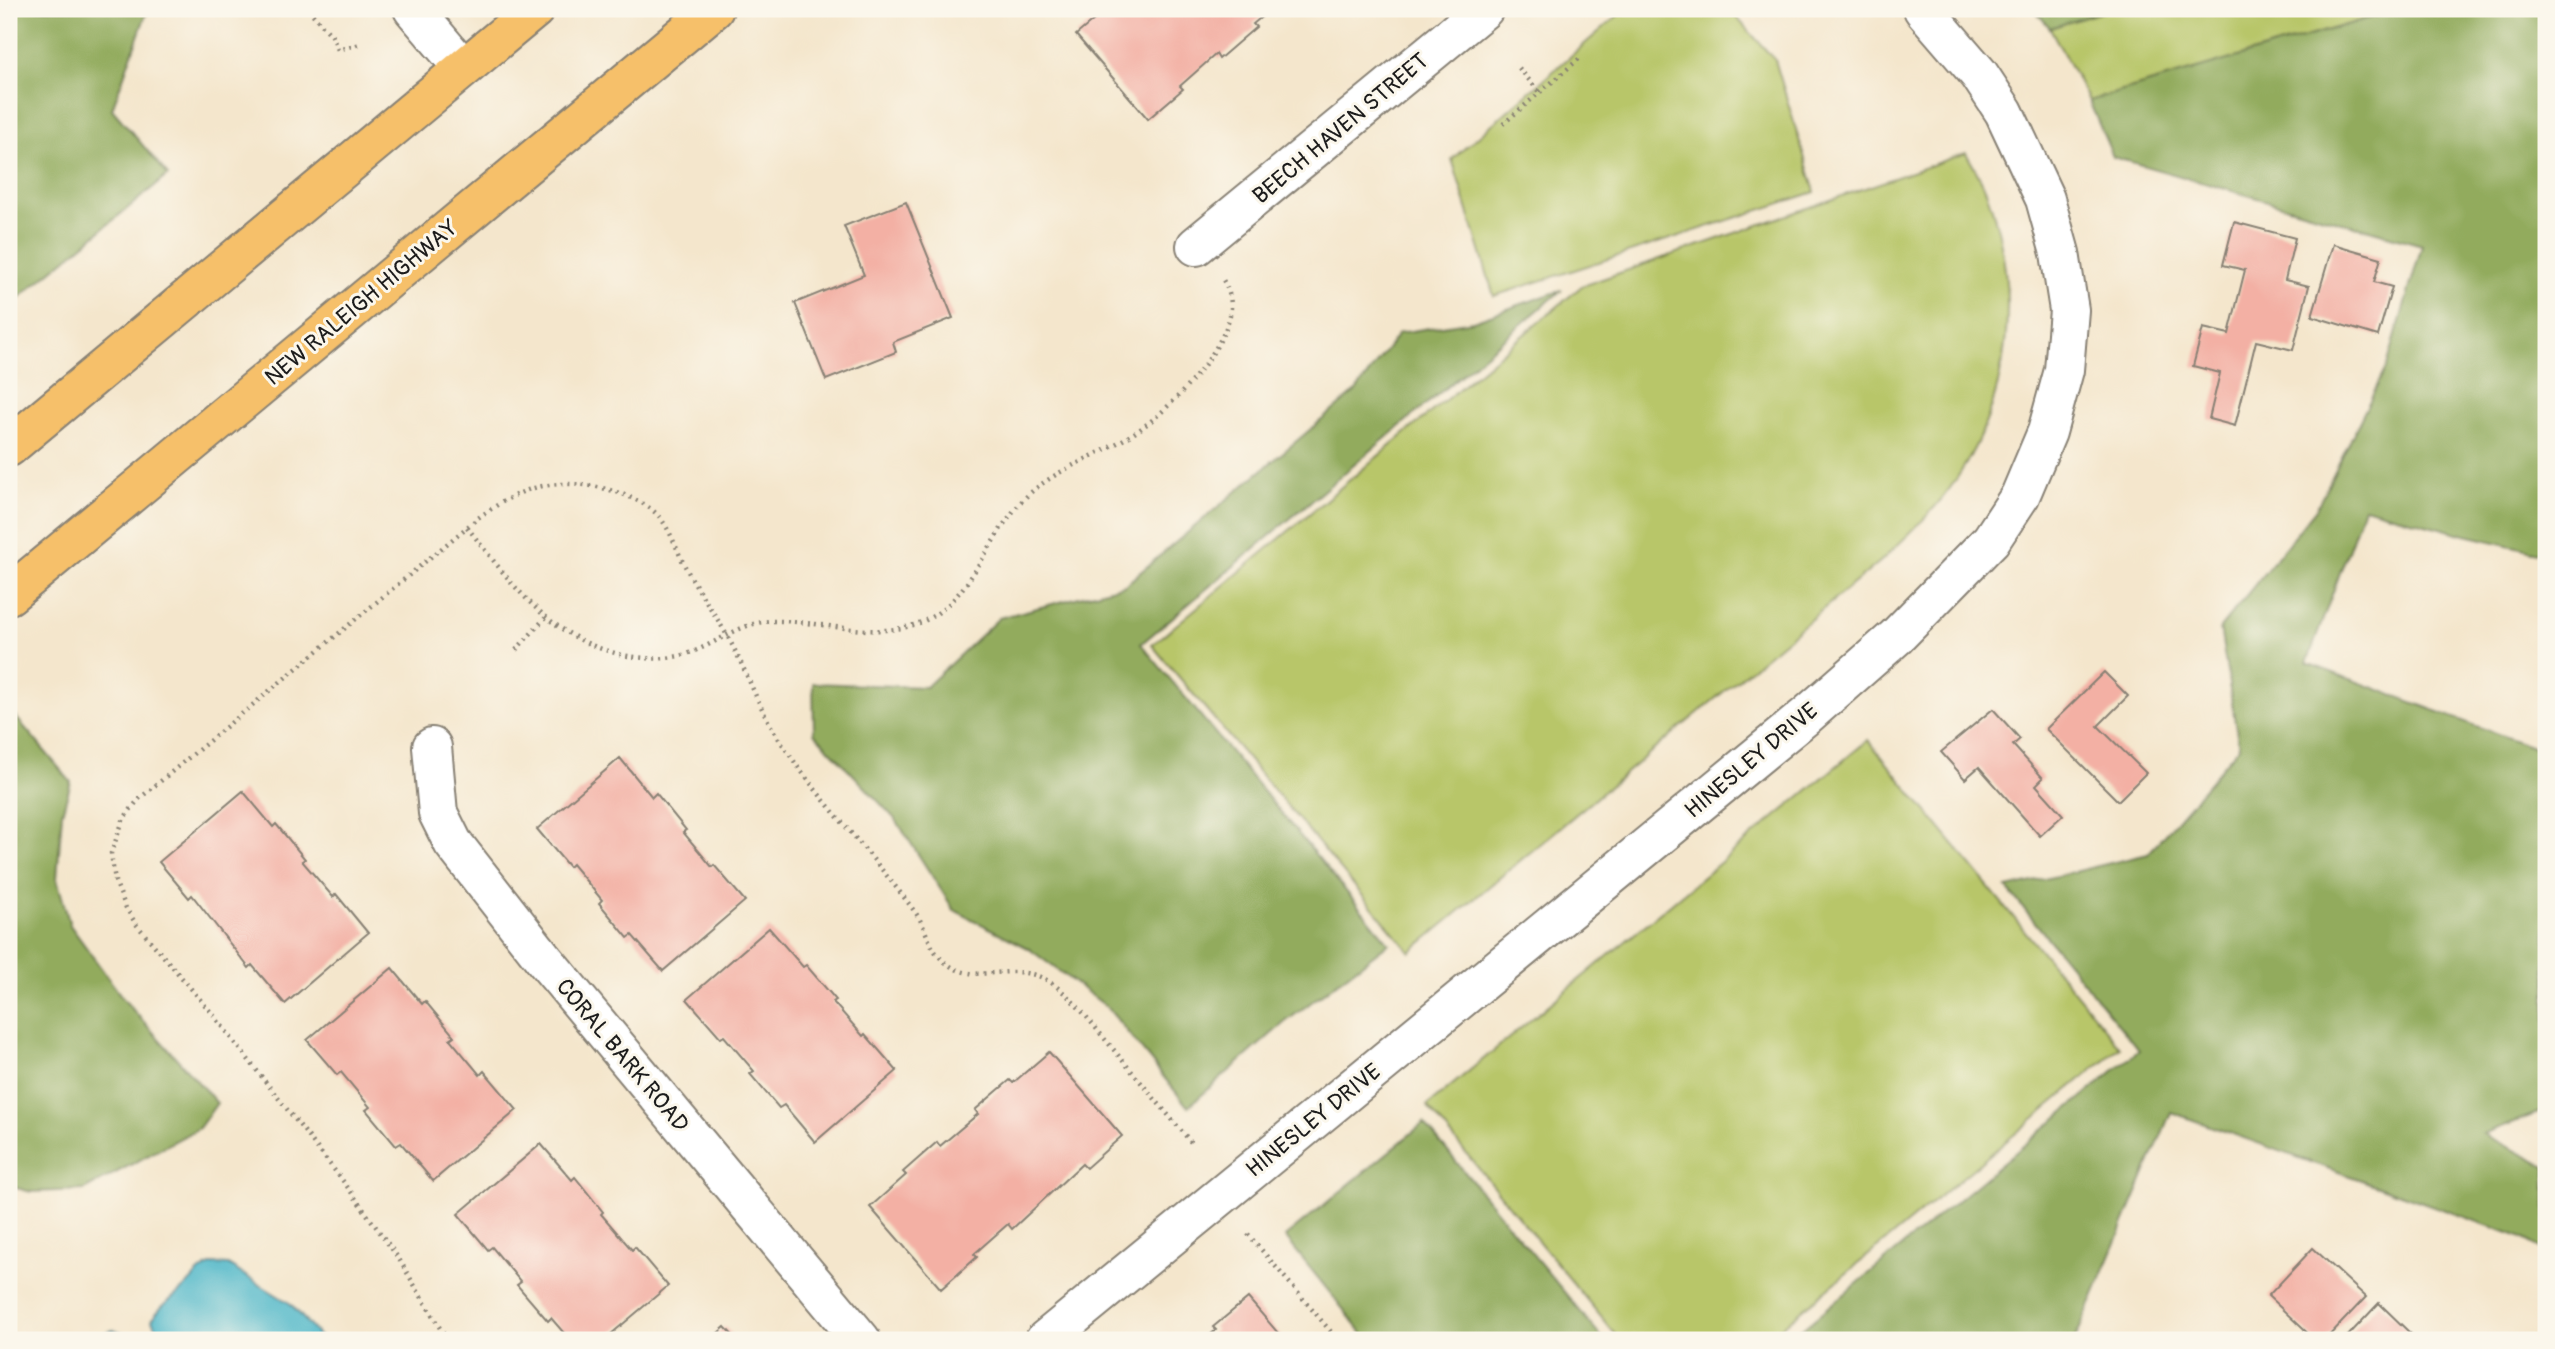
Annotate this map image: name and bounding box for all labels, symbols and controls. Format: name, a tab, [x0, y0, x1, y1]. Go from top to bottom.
street label: BEECH HAVEN STREET	[1247, 46, 1434, 210]
street label: NEW RALEIGH HIGHWAY	[259, 213, 464, 392]
street label: HINESLEY DRIVE	[1679, 696, 1824, 825]
street label: CORAL BARK ROAD	[550, 973, 695, 1138]
street label: HINESLEY DRIVE	[1240, 1057, 1387, 1184]

